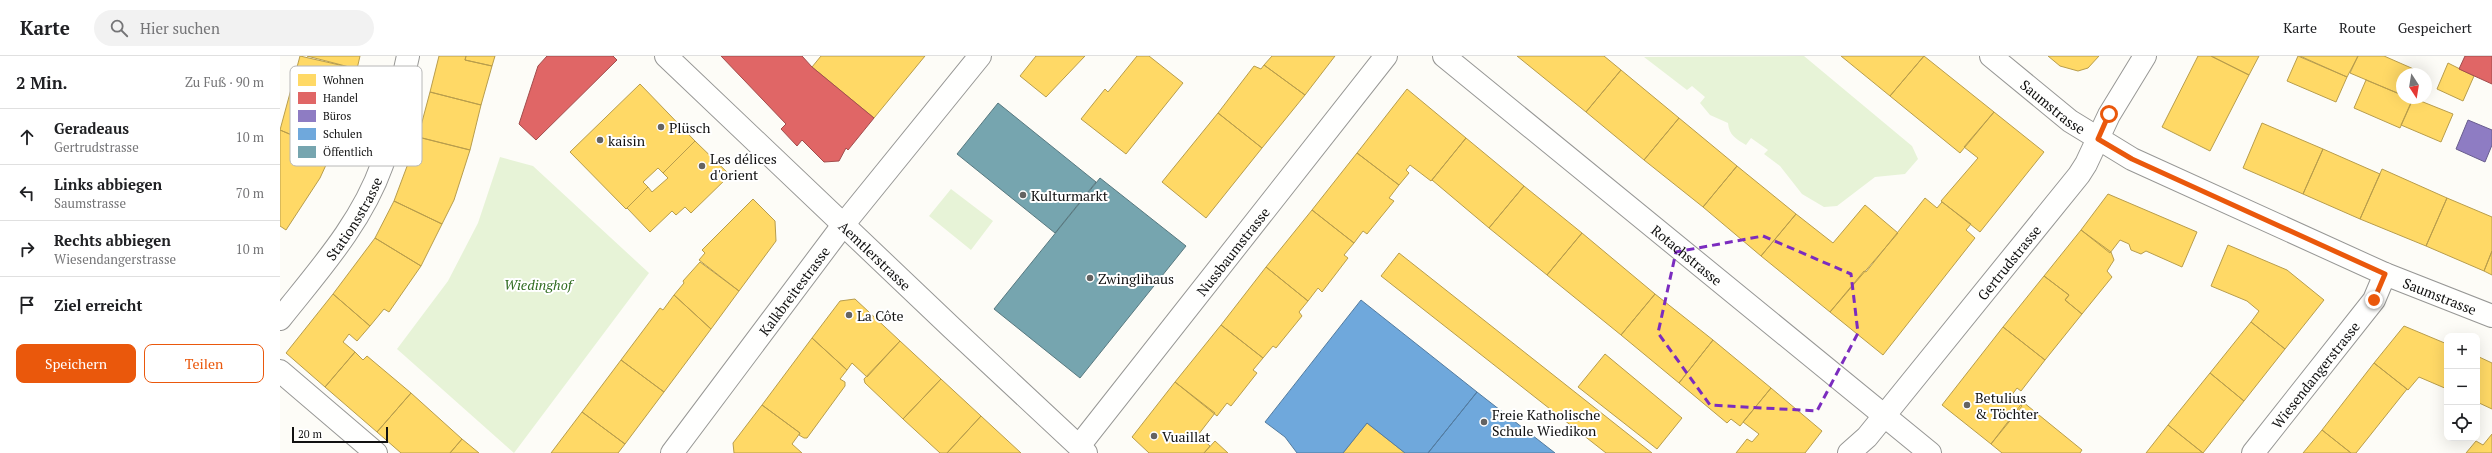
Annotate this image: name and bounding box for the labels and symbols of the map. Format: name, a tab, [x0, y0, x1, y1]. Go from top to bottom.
legend	[290, 66, 422, 166]
north arrow	[2396, 68, 2432, 104]
text: Wohnen	[323, 73, 364, 87]
street label: Saumstrasse	[2017, 75, 2089, 138]
text: Handel	[323, 91, 358, 105]
route start	[2100, 105, 2118, 123]
text: Büros	[323, 109, 351, 123]
place label: Plüsch	[669, 118, 710, 137]
marker: Plüsch	[656, 122, 666, 132]
text: Schulen	[323, 127, 363, 141]
place label: kaisin	[608, 131, 646, 150]
marker: kaisin	[595, 135, 605, 145]
text: Öffentlich	[323, 145, 373, 159]
place label: Les délices d'orient	[710, 149, 777, 184]
marker: Les délices d'orient	[697, 161, 707, 171]
street label: Stationsstrasse	[321, 174, 386, 264]
place label: Kulturmarkt	[1031, 186, 1109, 205]
marker: Kulturmarkt	[1018, 190, 1028, 200]
street label: Nussbaumstrasse	[1191, 203, 1273, 300]
street label: Aemtlerstrasse	[835, 216, 916, 294]
street label: Rotachstrasse	[1648, 220, 1727, 289]
street label: Gertrudstrasse	[1972, 221, 2045, 304]
street label: Kalkbreitestrasse	[754, 242, 834, 339]
place label: Zwinglihaus	[1098, 269, 1174, 288]
marker: Zwinglihaus	[1085, 273, 1095, 283]
street label: Saumstrasse	[2400, 273, 2480, 319]
park label: Wiedinghof	[504, 275, 575, 294]
route end	[2365, 291, 2383, 309]
place label: La Côte	[857, 306, 904, 325]
marker: La Côte	[844, 310, 854, 320]
street label: Wiesendangerstrasse	[2267, 317, 2363, 432]
place label: Betulius & Töchter	[1975, 388, 2039, 423]
marker: Betulius & Töchter	[1962, 400, 1972, 410]
place label: Freie Katholische Schule Wiedikon	[1492, 405, 1600, 440]
marker: Freie Katholische Schule Wiedikon	[1479, 417, 1489, 427]
scale bar	[292, 425, 388, 444]
place label: Vuaillat	[1162, 427, 1211, 446]
marker: Vuaillat	[1149, 431, 1159, 441]

